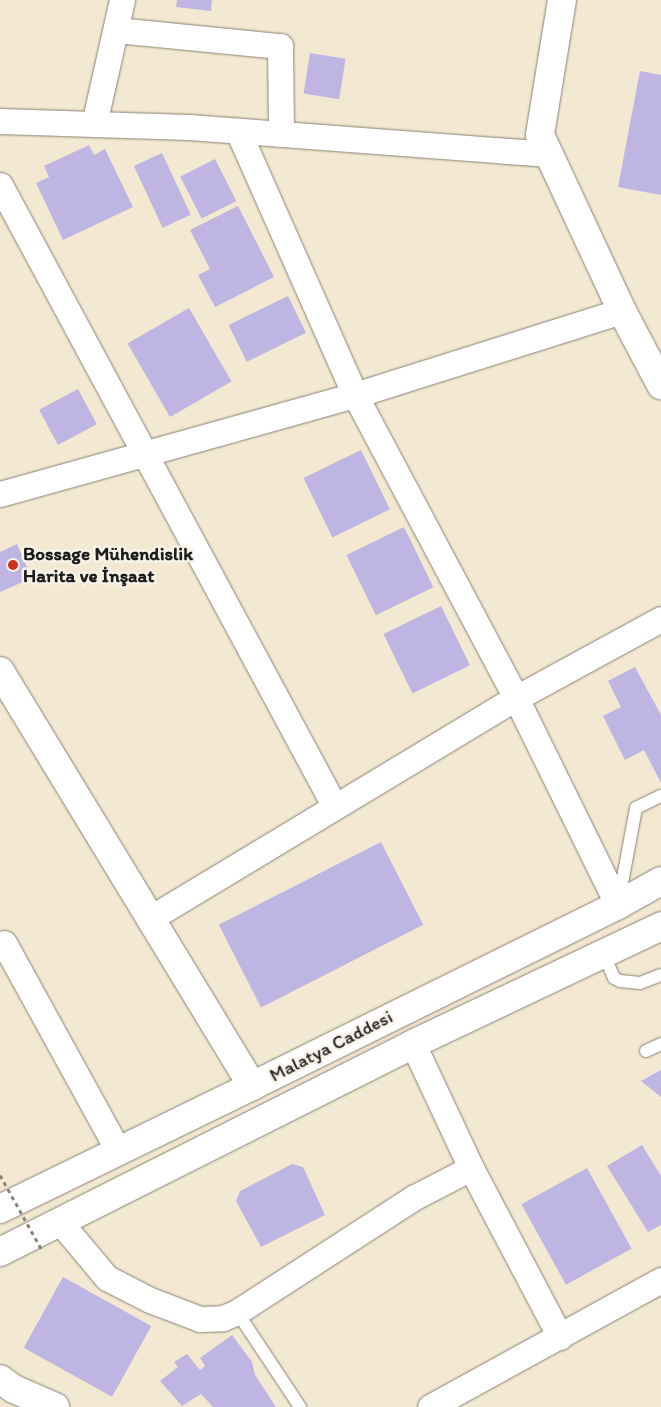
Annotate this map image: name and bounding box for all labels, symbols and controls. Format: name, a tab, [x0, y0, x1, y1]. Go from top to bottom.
place label: Bossage Mühendislik Harita ve İnşaat	[23, 543, 193, 587]
marker: Bossage Mühendislik Harita ve İnşaat	[7, 559, 19, 571]
street label: Malatya Caddesi	[266, 1005, 396, 1087]

